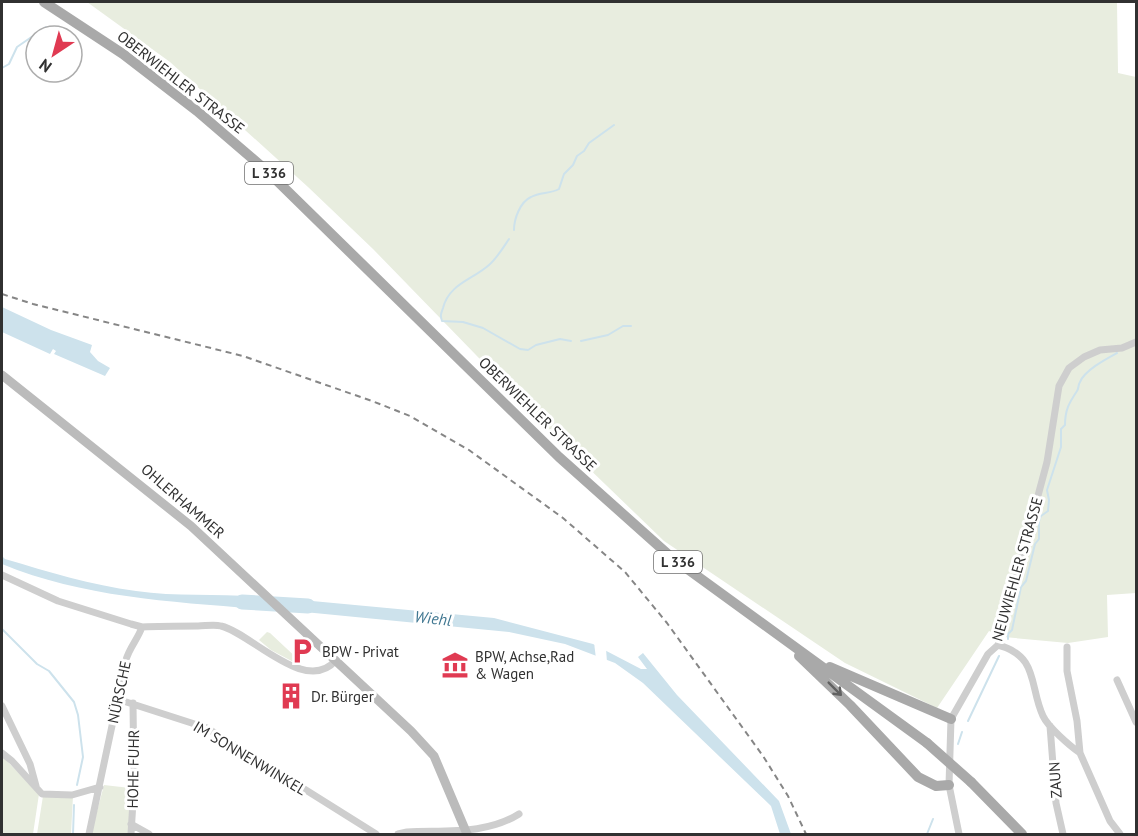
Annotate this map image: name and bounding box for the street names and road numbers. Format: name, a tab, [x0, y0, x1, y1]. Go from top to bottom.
street label: OBERWIEHLER STRASSE	[113, 26, 249, 138]
road number: L 336	[245, 162, 293, 184]
street label: OBERWIEHLER STRASSE	[475, 353, 601, 475]
street label: OHLERHAMMER	[137, 460, 229, 543]
street label: NEUWIEHLER STRASSE	[987, 495, 1047, 643]
road number: L 336	[654, 551, 702, 573]
street label: NÜRSCHE	[103, 659, 135, 725]
street label: IM SONNENWINKEL	[190, 717, 310, 799]
street label: HOHE FUHR	[123, 729, 143, 809]
street label: ZAUN	[1044, 761, 1066, 799]

